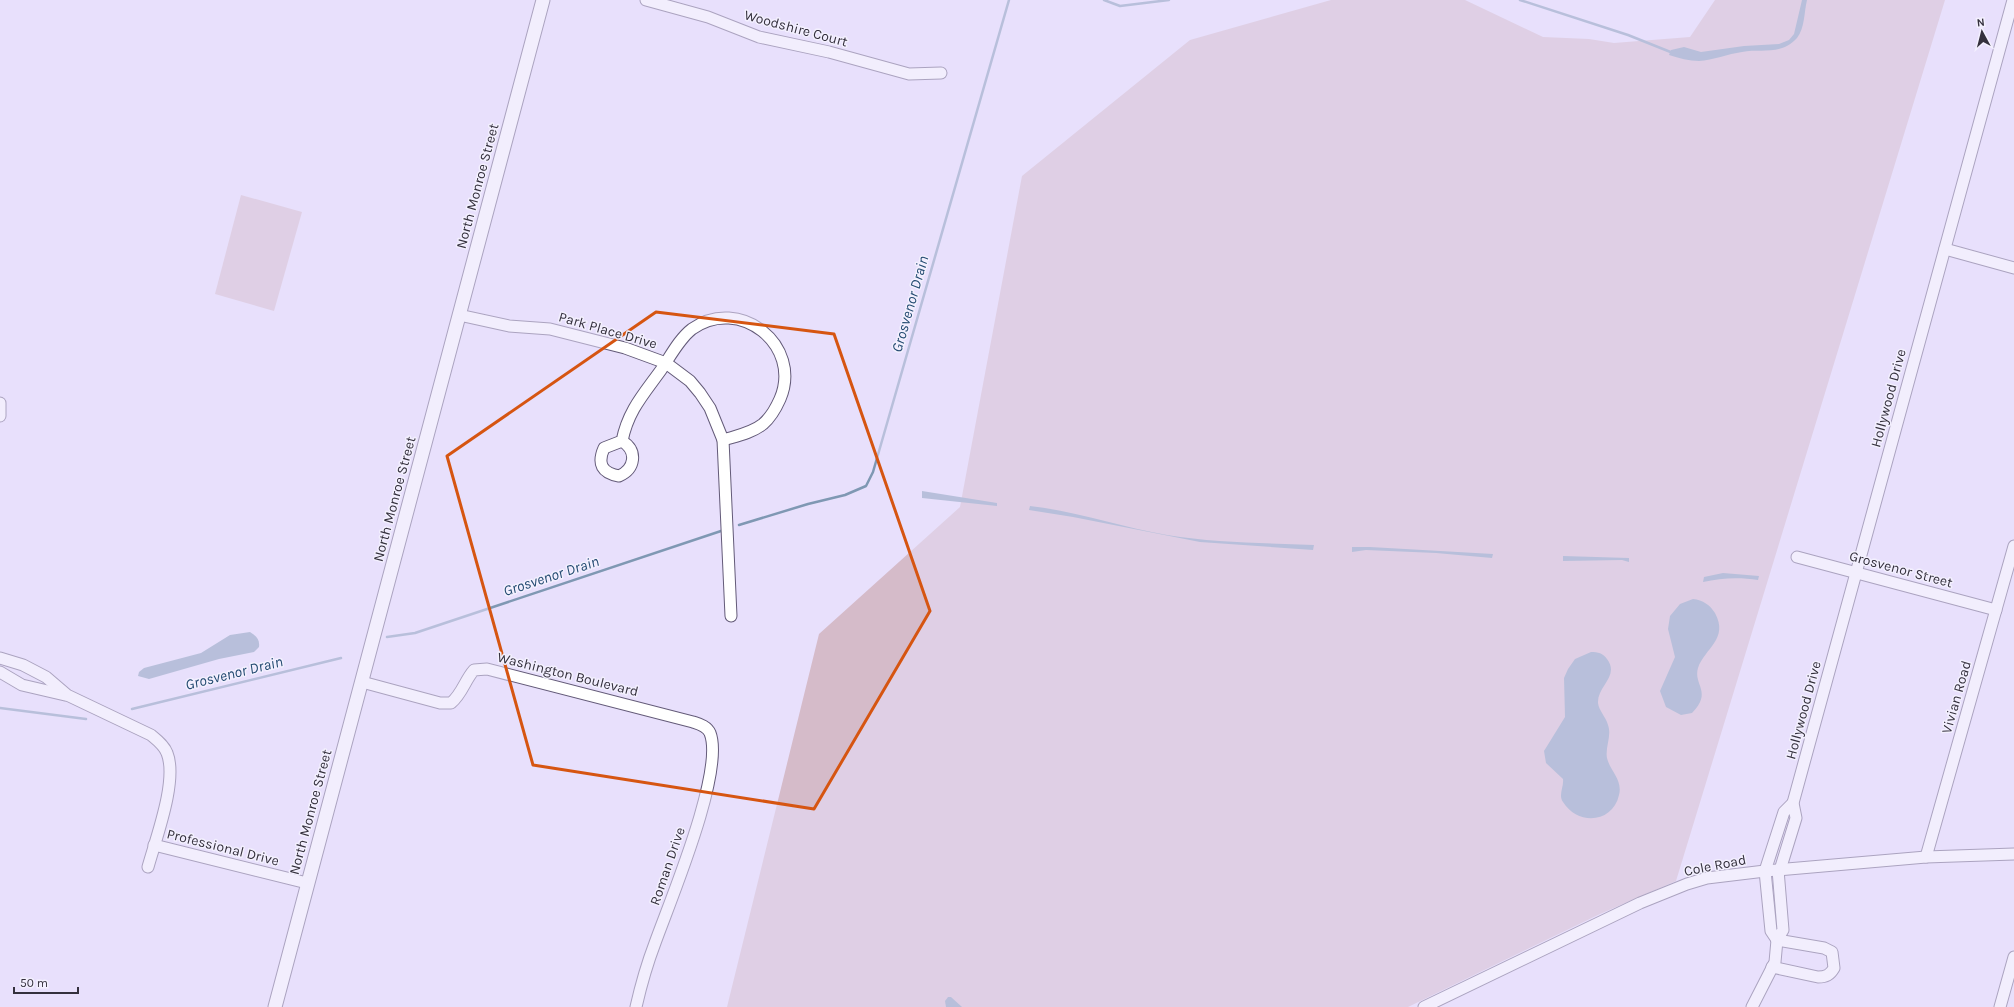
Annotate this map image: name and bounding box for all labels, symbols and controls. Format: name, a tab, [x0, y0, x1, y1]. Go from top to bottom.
street label: Woodshire Court	[742, 7, 849, 50]
north arrow	[1962, 12, 2002, 52]
text: N	[1976, 16, 1986, 30]
street label: North Monroe Street	[453, 122, 502, 251]
water label: Grosvenor Drain	[888, 254, 932, 354]
street label: Park Place Drive	[557, 308, 659, 353]
street label: Hollywood Drive	[1867, 347, 1910, 449]
street label: North Monroe Street	[370, 435, 419, 564]
street label: Grosvenor Street	[1847, 548, 1954, 591]
water label: Grosvenor Drain	[501, 552, 601, 600]
street label: Washington Boulevard	[496, 649, 640, 700]
water label: Grosvenor Drain	[183, 652, 285, 694]
street label: Hollywood Drive	[1782, 659, 1825, 761]
street label: Vivian Road	[1938, 659, 1975, 736]
street label: North Monroe Street	[286, 748, 335, 877]
street label: Professional Drive	[165, 825, 281, 870]
street label: Roman Drive	[646, 825, 689, 907]
street label: Cole Road	[1683, 851, 1748, 880]
scale bar	[14, 969, 78, 995]
text: 50 m	[20, 976, 48, 990]

